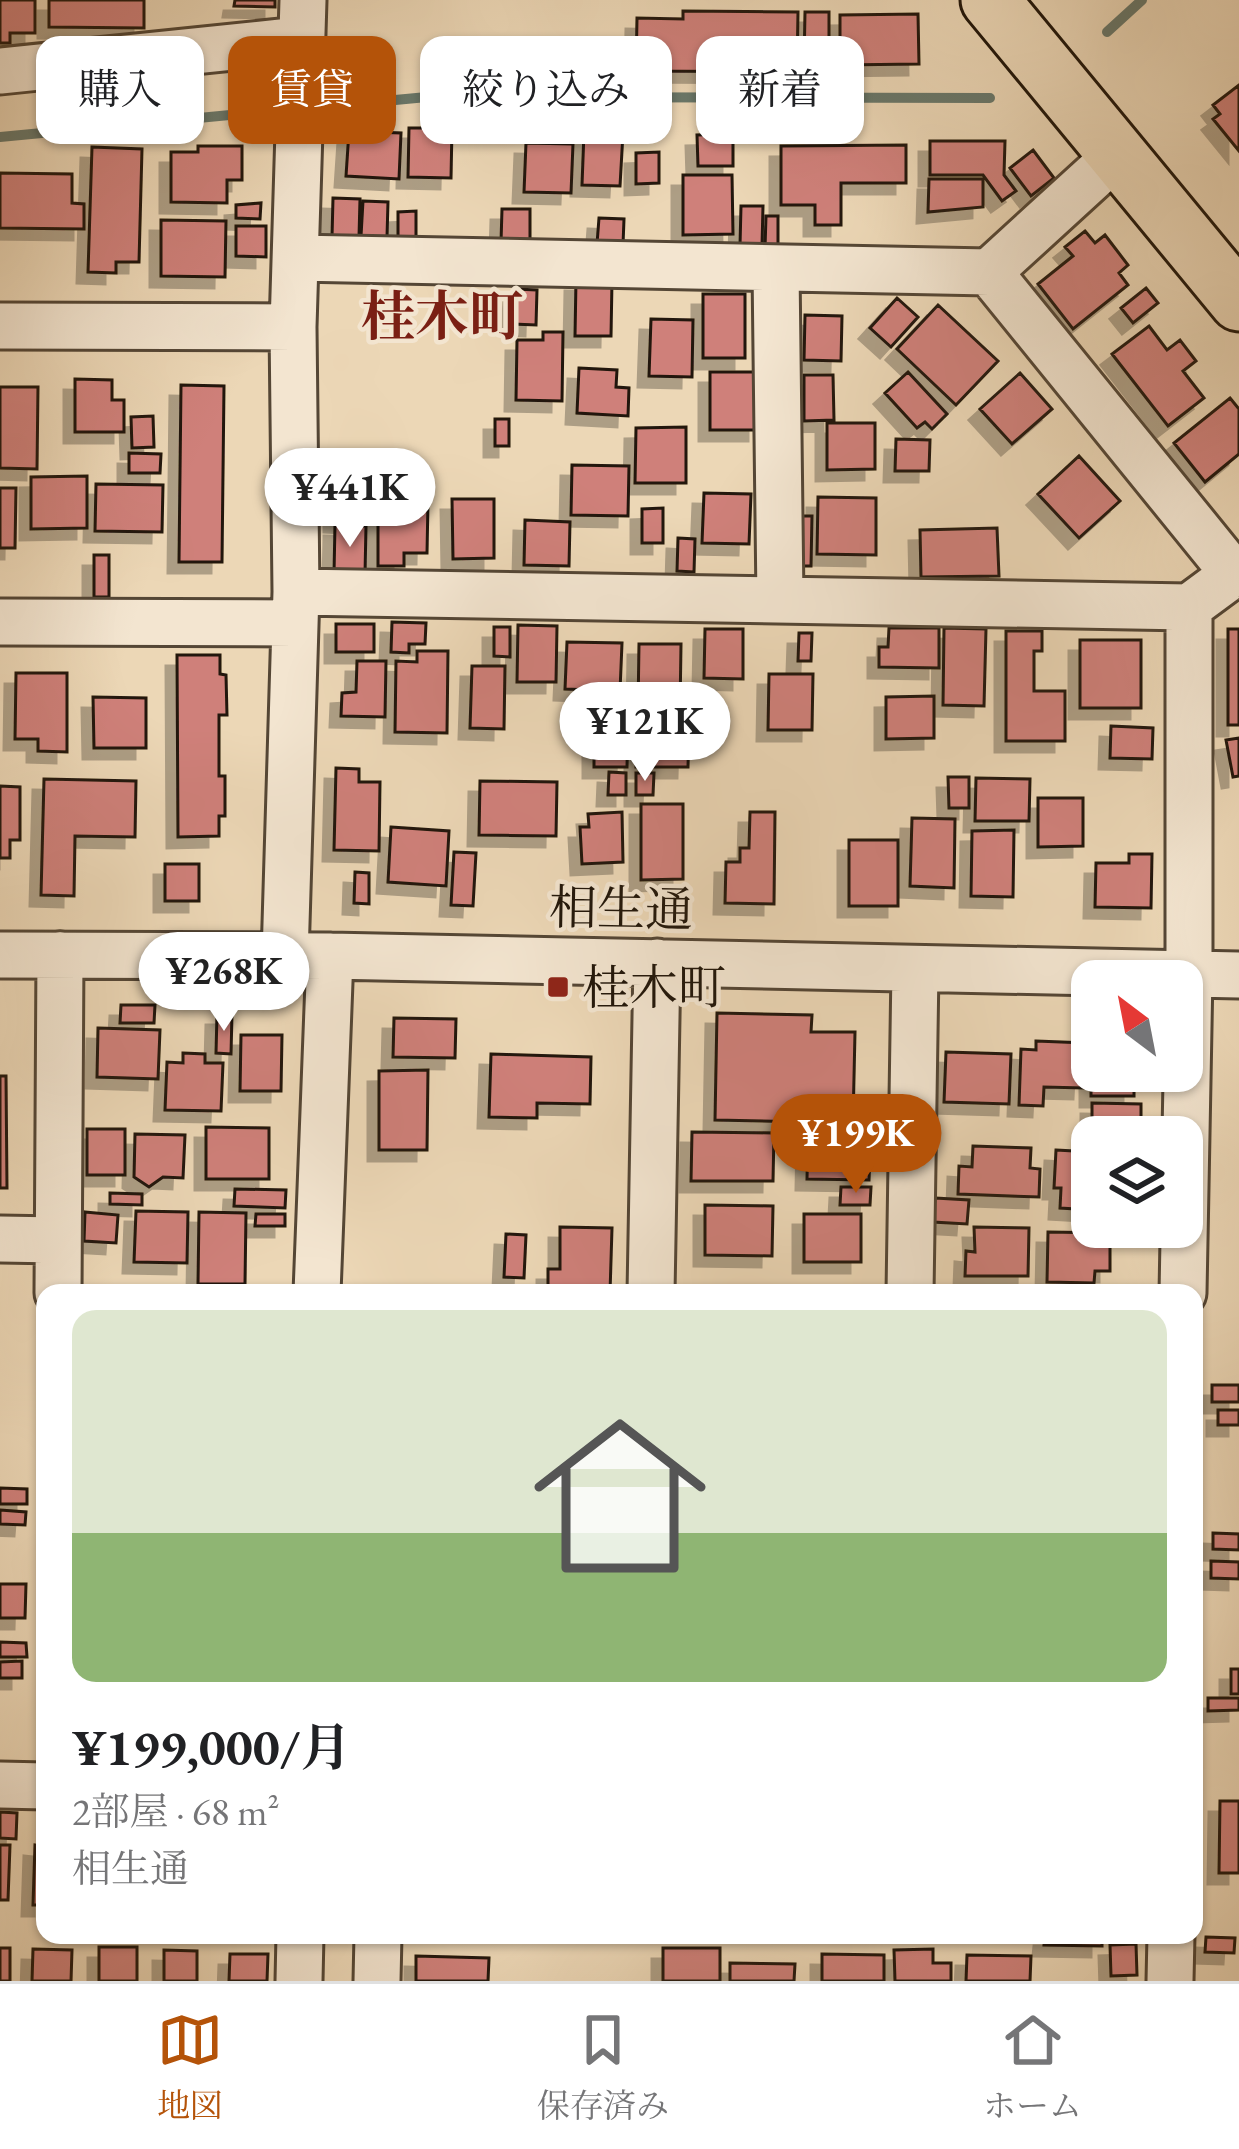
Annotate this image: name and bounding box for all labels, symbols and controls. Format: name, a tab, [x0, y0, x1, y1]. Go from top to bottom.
chip: 購入	[36, 36, 204, 144]
chip: 賃貸	[228, 36, 396, 144]
chip: 絞り込み	[420, 36, 672, 144]
chip: 新着	[696, 36, 864, 144]
district label: 桂木町	[361, 281, 523, 351]
pin: ¥441K	[266, 448, 434, 550]
text: ¥441K	[291, 461, 409, 512]
pin: ¥121K	[561, 682, 729, 784]
text: ¥121K	[586, 695, 704, 746]
street label: 相生通	[548, 876, 694, 940]
pin: ¥268K	[140, 932, 308, 1034]
text: ¥268K	[165, 945, 283, 996]
place label: 桂木町	[582, 956, 726, 1018]
north arrow	[1071, 960, 1203, 1092]
map controls	[1071, 960, 1203, 1248]
marker: 桂木町	[545, 974, 571, 1000]
pin: ¥199K	[772, 1094, 940, 1196]
text: ¥199K	[797, 1107, 915, 1158]
button: layers	[1071, 1116, 1203, 1248]
icon: home	[512, 1388, 728, 1604]
text: ¥199,000/月	[72, 1714, 351, 1780]
text: 2部屋 · 68 m²	[72, 1786, 279, 1837]
text: 相生通	[72, 1843, 189, 1894]
tab: 地図	[157, 2007, 223, 2127]
tab: 保存済み	[537, 2007, 669, 2127]
tab: ホーム	[983, 2007, 1082, 2127]

